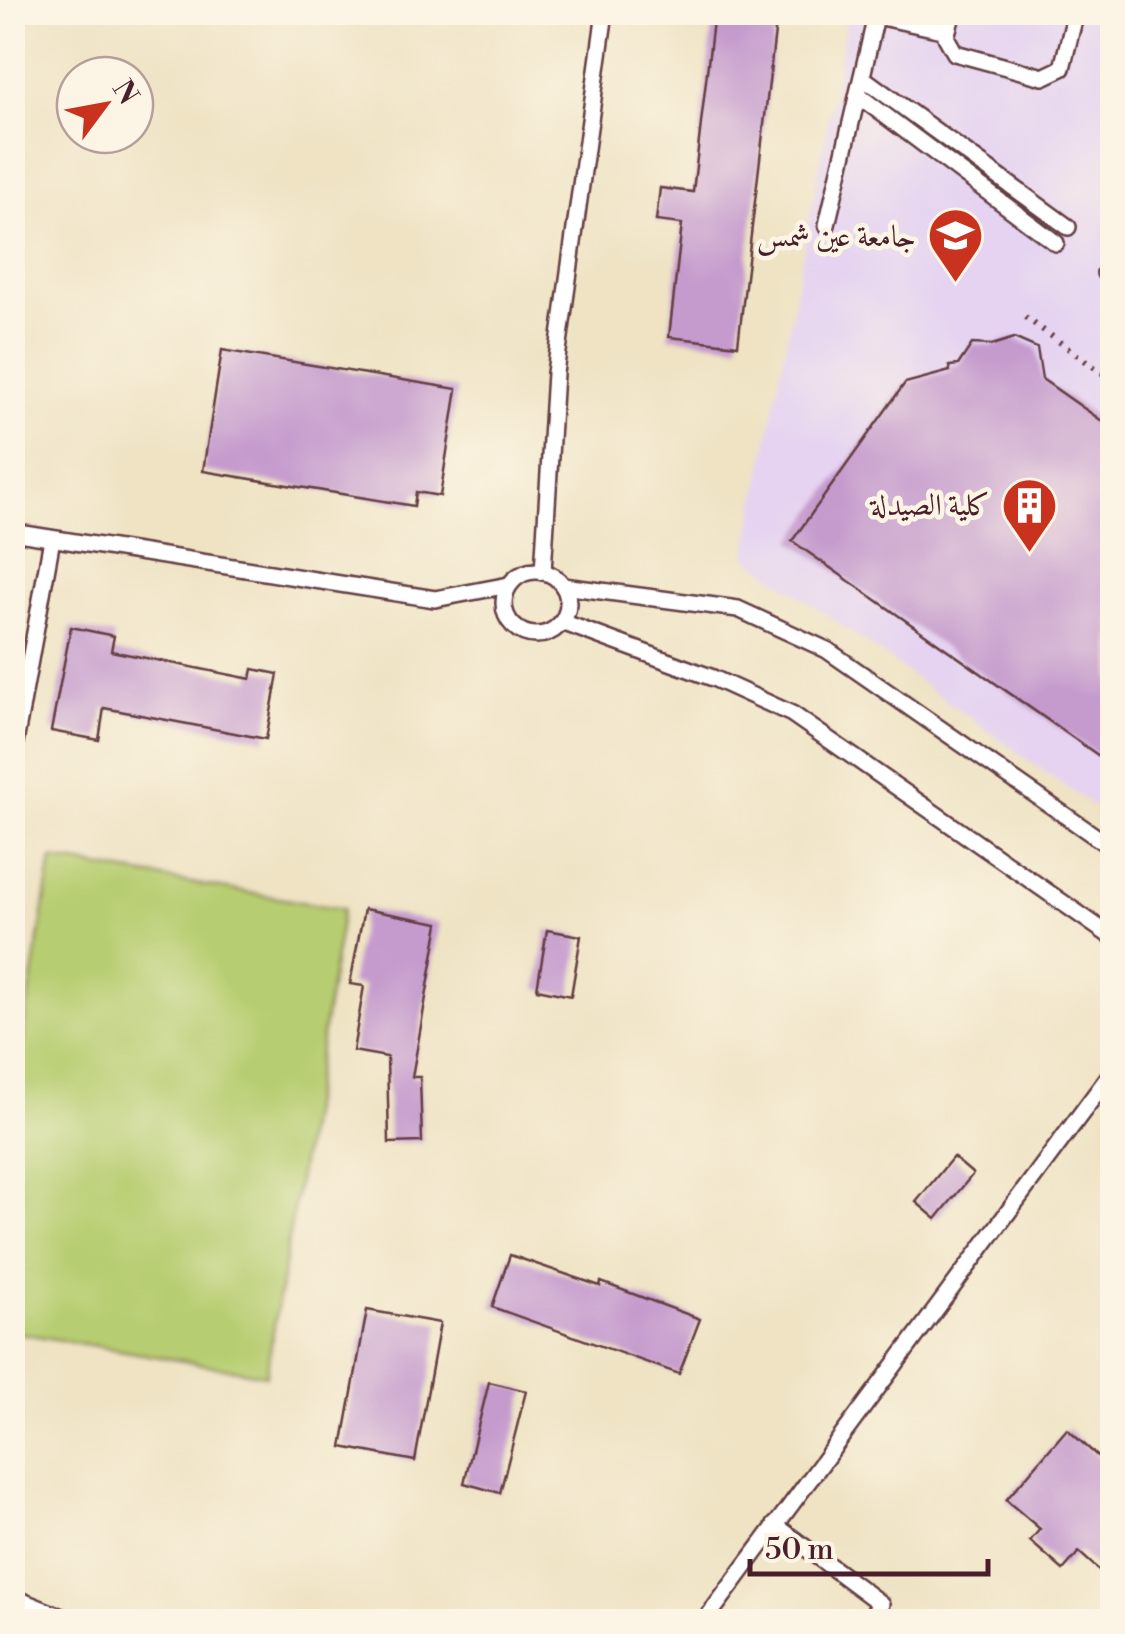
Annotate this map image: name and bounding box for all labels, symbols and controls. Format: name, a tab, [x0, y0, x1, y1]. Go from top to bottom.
north arrow	[55, 55, 155, 155]
text: N	[104, 74, 146, 111]
school or university icon: جامعة عين شمس	[925, 206, 985, 285]
place label: جامعة عين شمس	[757, 218, 916, 256]
building icon: كلية الصيدلة	[999, 475, 1059, 554]
place label: كلية الصيدلة	[869, 487, 990, 525]
scale bar	[750, 1514, 988, 1576]
text: 50 m	[765, 1531, 834, 1569]

